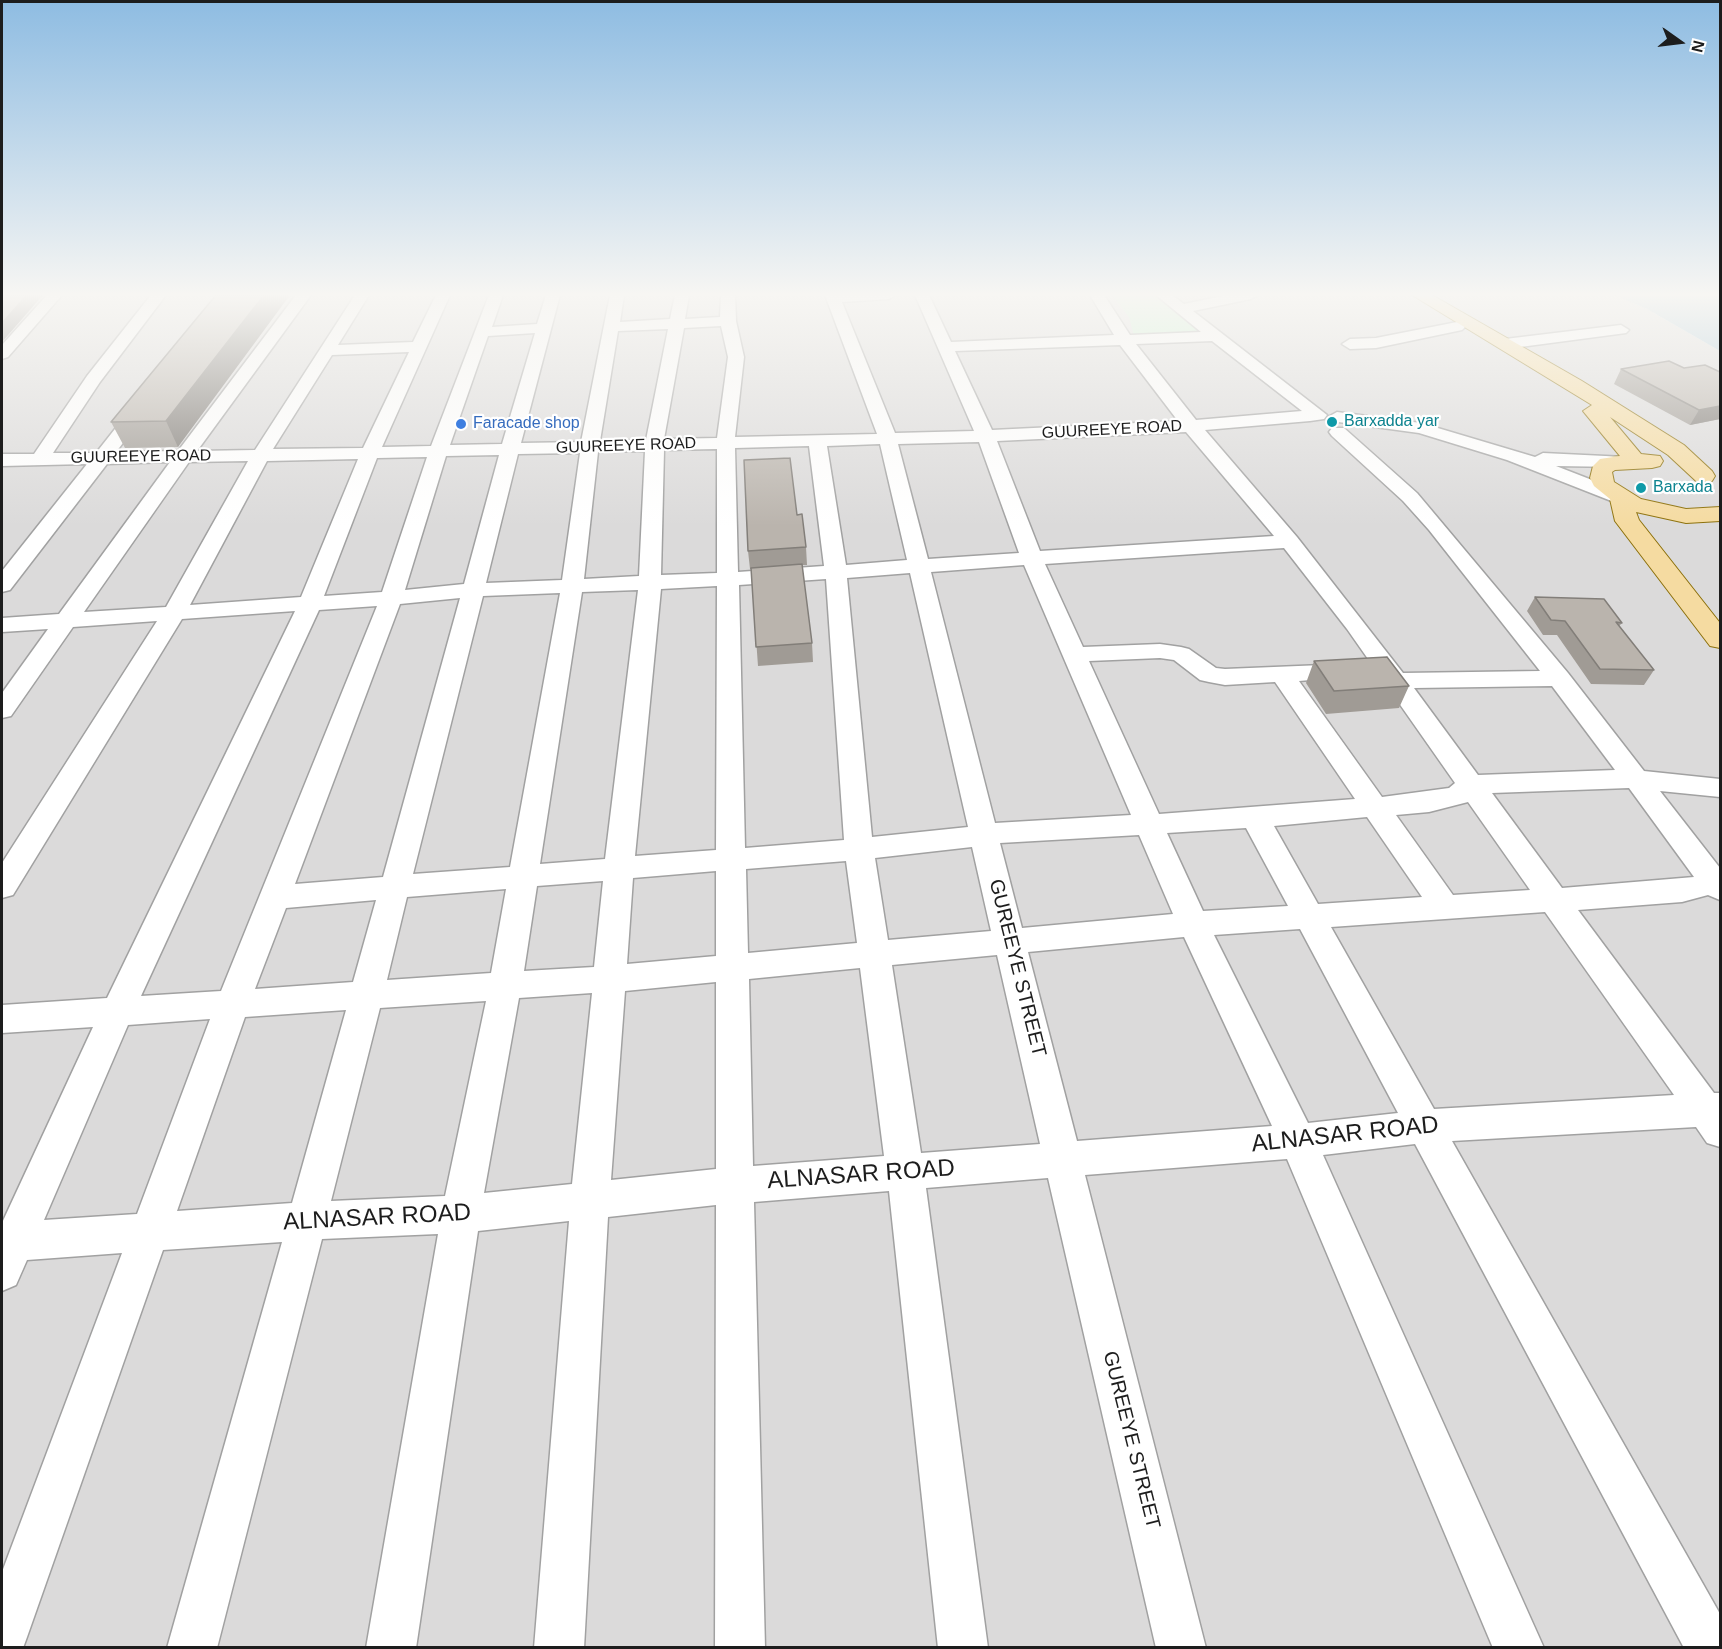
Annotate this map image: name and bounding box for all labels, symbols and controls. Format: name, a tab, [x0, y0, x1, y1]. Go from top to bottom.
north arrow	[1650, 12, 1710, 72]
text: N	[1688, 39, 1708, 54]
place label: Barxadda yar	[1344, 412, 1439, 432]
place label: Faracade shop	[473, 414, 580, 434]
marker: Barxadda yar	[1325, 415, 1339, 429]
marker: Faracade shop	[454, 417, 468, 431]
street label: GUUREEYE ROAD	[1041, 417, 1183, 443]
street label: GUUREEYE ROAD	[555, 434, 697, 458]
street label: GUUREEYE ROAD	[71, 446, 211, 468]
place label: Barxada	[1653, 478, 1713, 498]
marker: Barxada	[1634, 481, 1648, 495]
street label: GUREEYE STREET	[983, 877, 1051, 1059]
street label: ALNASAR ROAD	[1250, 1111, 1440, 1159]
street label: ALNASAR ROAD	[766, 1154, 956, 1196]
street label: ALNASAR ROAD	[282, 1199, 472, 1237]
street label: GUREEYE STREET	[1097, 1349, 1165, 1531]

